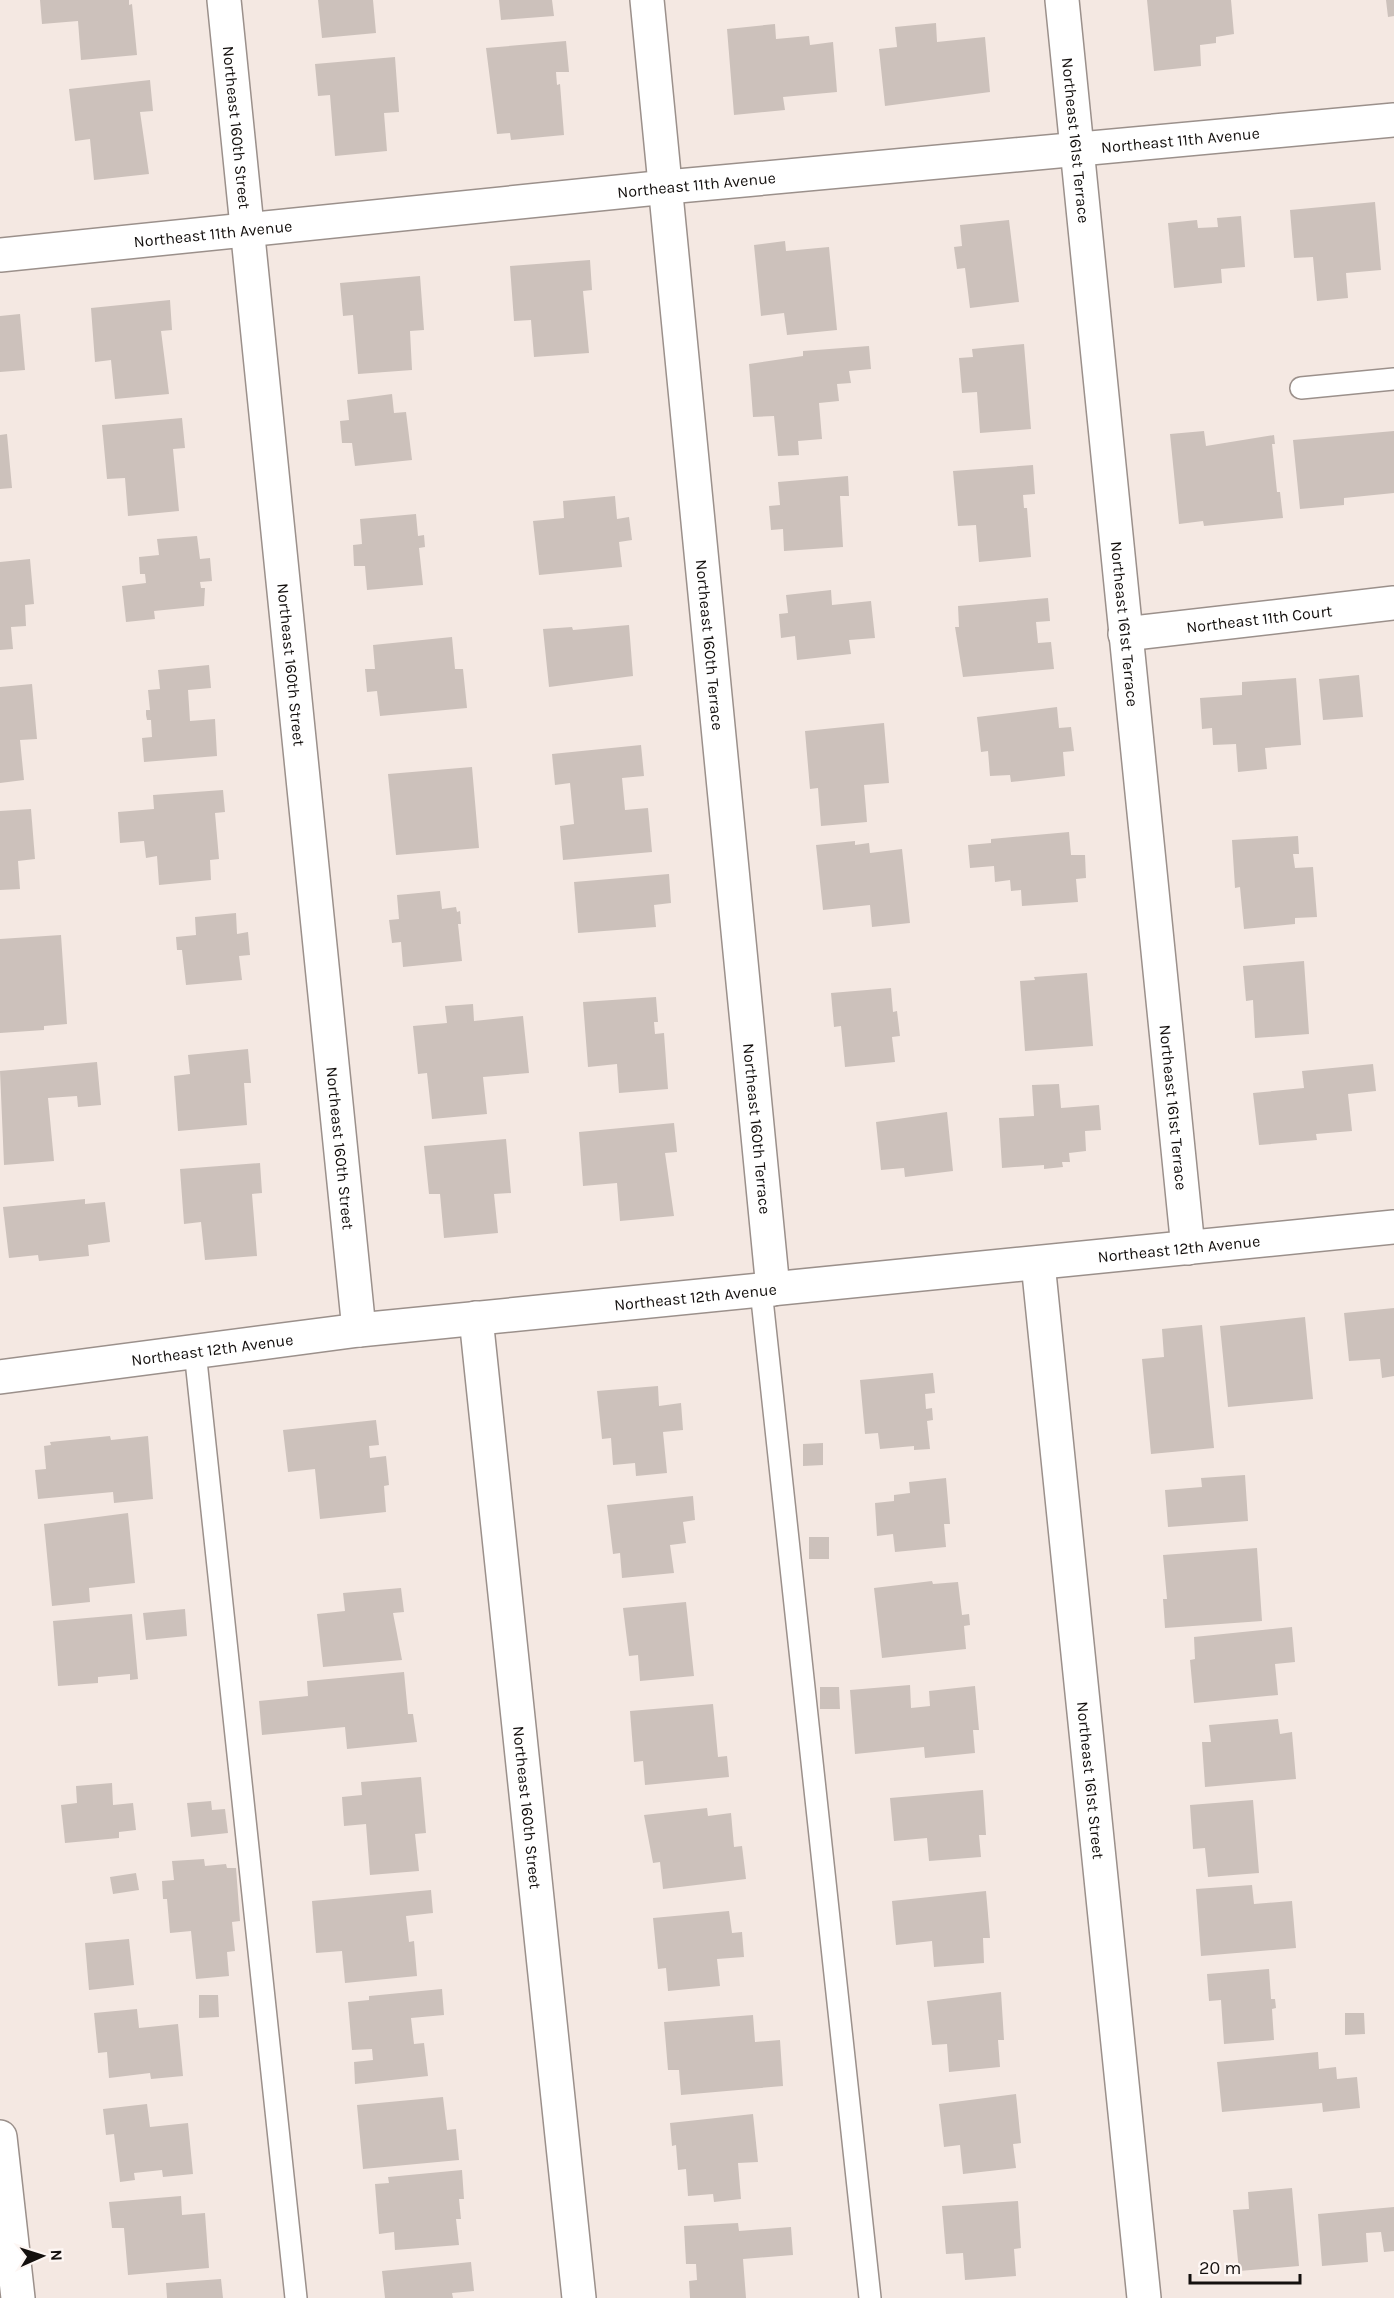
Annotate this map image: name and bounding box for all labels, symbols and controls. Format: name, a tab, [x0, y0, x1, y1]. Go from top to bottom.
street label: Northeast 160th Street	[219, 45, 254, 210]
street label: Northeast 161st Terrace	[1058, 57, 1093, 224]
street label: Northeast 11th Avenue	[1100, 123, 1261, 157]
street label: Northeast 11th Avenue	[616, 168, 777, 202]
street label: Northeast 11th Avenue	[133, 216, 293, 251]
street label: Northeast 161st Terrace	[1107, 540, 1142, 708]
street label: Northeast 160th Terrace	[692, 559, 727, 731]
street label: Northeast 160th Street	[273, 582, 309, 747]
street label: Northeast 11th Court	[1185, 601, 1333, 637]
street label: Northeast 161st Terrace	[1155, 1024, 1191, 1191]
street label: Northeast 160th Terrace	[739, 1042, 775, 1215]
street label: Northeast 160th Street	[322, 1066, 358, 1231]
street label: Northeast 12th Avenue	[1097, 1231, 1261, 1266]
street label: Northeast 12th Avenue	[613, 1279, 777, 1315]
street label: Northeast 12th Avenue	[130, 1330, 294, 1370]
street label: Northeast 161st Street	[1073, 1701, 1108, 1860]
street label: Northeast 160th Street	[509, 1725, 545, 1890]
north arrow	[12, 2226, 72, 2286]
scale bar	[1190, 2247, 1300, 2285]
text: N	[47, 2249, 66, 2261]
text: 20 m	[1199, 2257, 1241, 2279]

